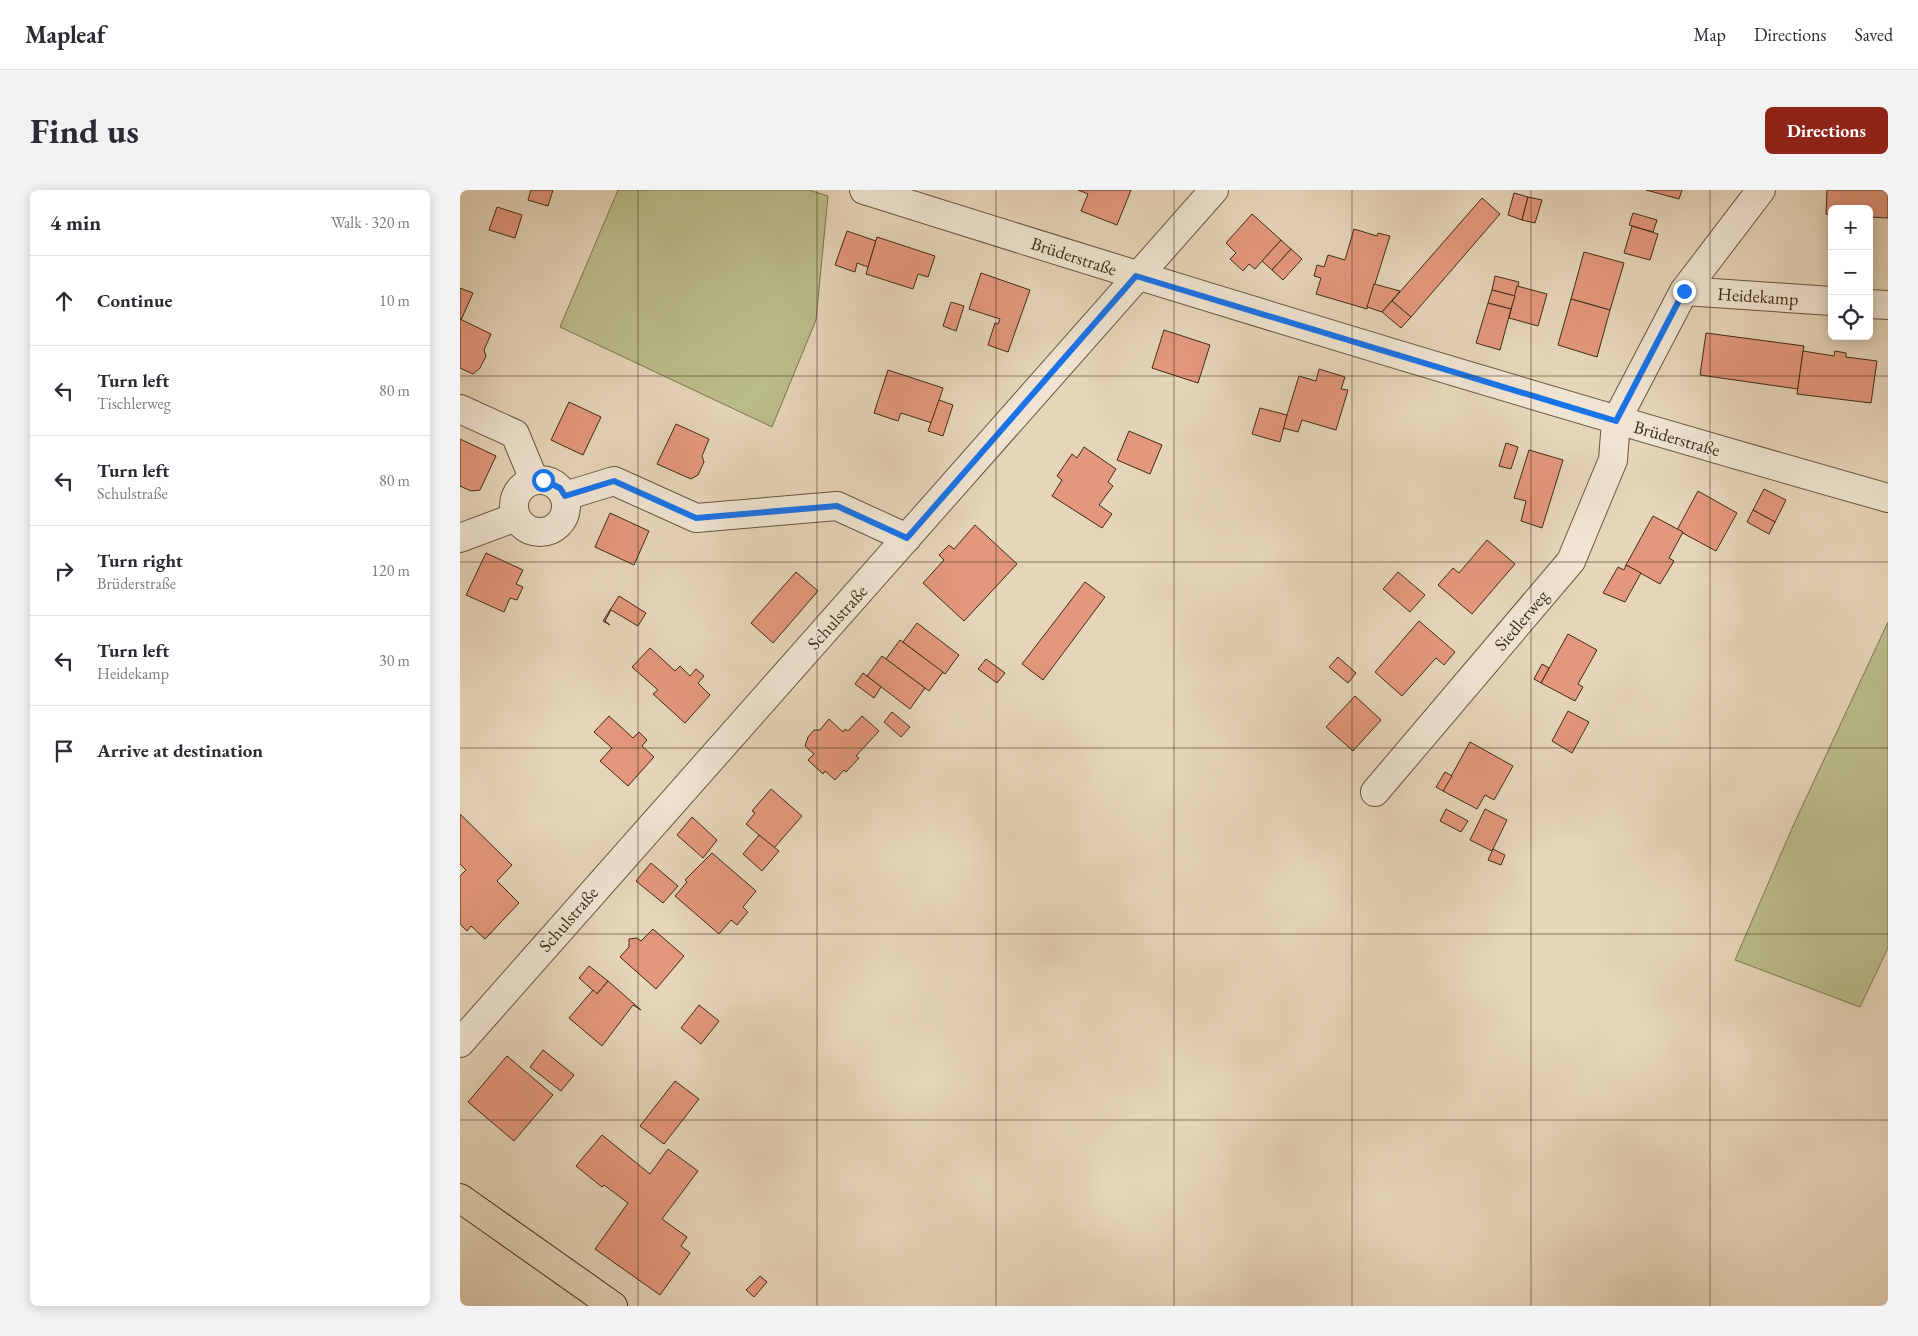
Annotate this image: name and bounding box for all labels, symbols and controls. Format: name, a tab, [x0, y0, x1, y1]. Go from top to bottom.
text: Mapleaf	[25, 19, 106, 50]
text: Map	[1694, 23, 1726, 46]
text: Directions	[1754, 23, 1826, 46]
text: Saved	[1854, 23, 1893, 46]
button: Directions	[1765, 107, 1888, 154]
text: Find us	[30, 108, 139, 153]
map controls	[1828, 205, 1873, 340]
button: +	[1828, 205, 1873, 250]
text: 4 min	[50, 209, 101, 236]
text: Walk · 320 m	[331, 212, 410, 233]
street label: Brüderstraße	[1028, 231, 1120, 281]
button: −	[1828, 250, 1873, 295]
route end	[1673, 280, 1696, 303]
street label: Heidekamp	[1717, 282, 1799, 310]
icon: ahead	[50, 287, 78, 315]
text: Continue	[97, 288, 172, 313]
text: 10 m	[379, 290, 410, 311]
button: locate	[1828, 295, 1873, 340]
text: Turn left	[97, 368, 169, 393]
icon: left	[50, 377, 78, 405]
text: 80 m	[379, 380, 410, 401]
text: Tischlerweg	[97, 393, 171, 414]
street label: Brüderstraße	[1631, 415, 1723, 461]
text: Turn left	[97, 458, 169, 483]
icon: left	[50, 467, 78, 495]
route start	[532, 469, 555, 492]
text: 80 m	[379, 470, 410, 491]
text: Schulstraße	[97, 483, 168, 504]
text: Turn right	[97, 548, 183, 573]
icon: right	[50, 557, 78, 585]
text: 120 m	[371, 560, 410, 581]
text: Brüderstraße	[97, 573, 176, 594]
street label: Schulstraße	[802, 580, 872, 654]
street label: Siedlerweg	[1489, 585, 1553, 655]
text: Turn left	[97, 638, 169, 663]
icon: left	[50, 647, 78, 675]
text: 30 m	[379, 650, 410, 671]
text: Heidekamp	[97, 663, 169, 684]
icon: arrive	[50, 737, 78, 765]
text: Arrive at destination	[97, 738, 263, 763]
street label: Schulstraße	[533, 881, 603, 957]

